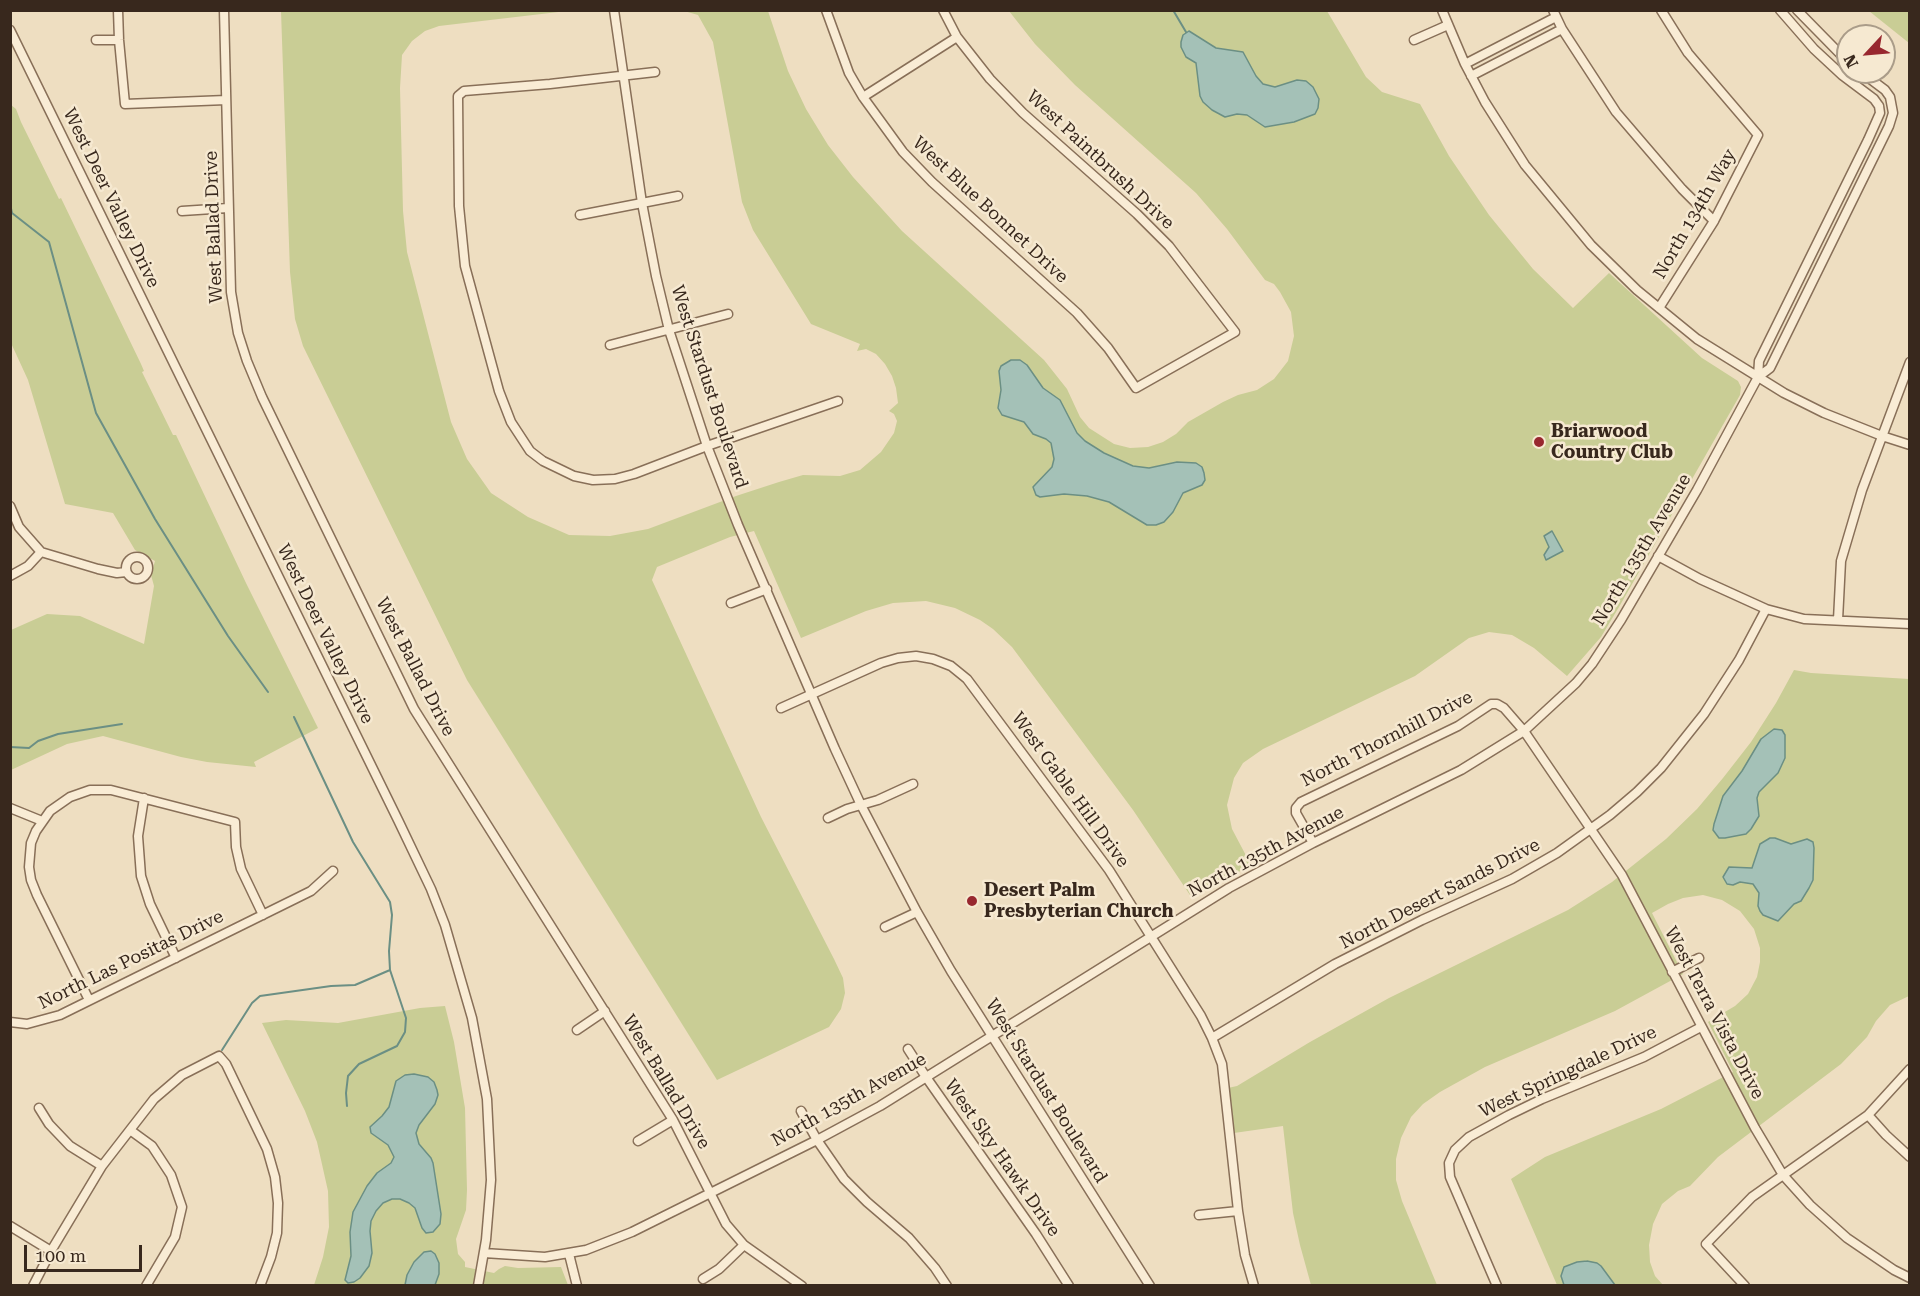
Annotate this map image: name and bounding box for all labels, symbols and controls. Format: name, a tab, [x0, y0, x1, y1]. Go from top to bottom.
north arrow	[1836, 24, 1896, 84]
text: N	[1840, 52, 1862, 71]
street label: West Paintbrush Drive	[1022, 86, 1178, 234]
street label: West Deer Valley Drive	[58, 105, 164, 291]
street label: West Blue Bonnet Drive	[908, 132, 1072, 288]
street label: North 134th Way	[1649, 145, 1741, 283]
street label: West Ballad Drive	[201, 150, 227, 304]
street label: West Stardust Boulevard	[666, 282, 752, 492]
place label: Briarwood Country Club	[1551, 421, 1673, 464]
marker: Briarwood Country Club	[1532, 435, 1546, 449]
street label: North 135th Avenue	[1588, 470, 1696, 630]
street label: West Deer Valley Drive	[272, 541, 378, 727]
street label: West Ballad Drive	[371, 594, 459, 740]
street label: North Thornhill Drive	[1298, 686, 1476, 792]
street label: West Gable Hill Drive	[1007, 708, 1133, 872]
street label: North 135th Avenue	[1184, 802, 1348, 902]
street label: North Desert Sands Drive	[1337, 834, 1543, 954]
place label: Desert Palm Presbyterian Church	[984, 880, 1174, 922]
marker: Desert Palm Presbyterian Church	[965, 894, 979, 908]
street label: North Las Positas Drive	[35, 906, 227, 1014]
street label: West Terra Vista Drive	[1659, 923, 1769, 1103]
street label: West Stardust Boulevard	[980, 995, 1112, 1187]
street label: West Ballad Drive	[617, 1011, 715, 1153]
street label: West Springdale Drive	[1476, 1021, 1660, 1123]
street label: North 135th Avenue	[768, 1048, 930, 1152]
street label: West Sky Hawk Drive	[940, 1075, 1064, 1241]
scale bar	[27, 1233, 146, 1271]
text: 100 m	[35, 1245, 86, 1266]

